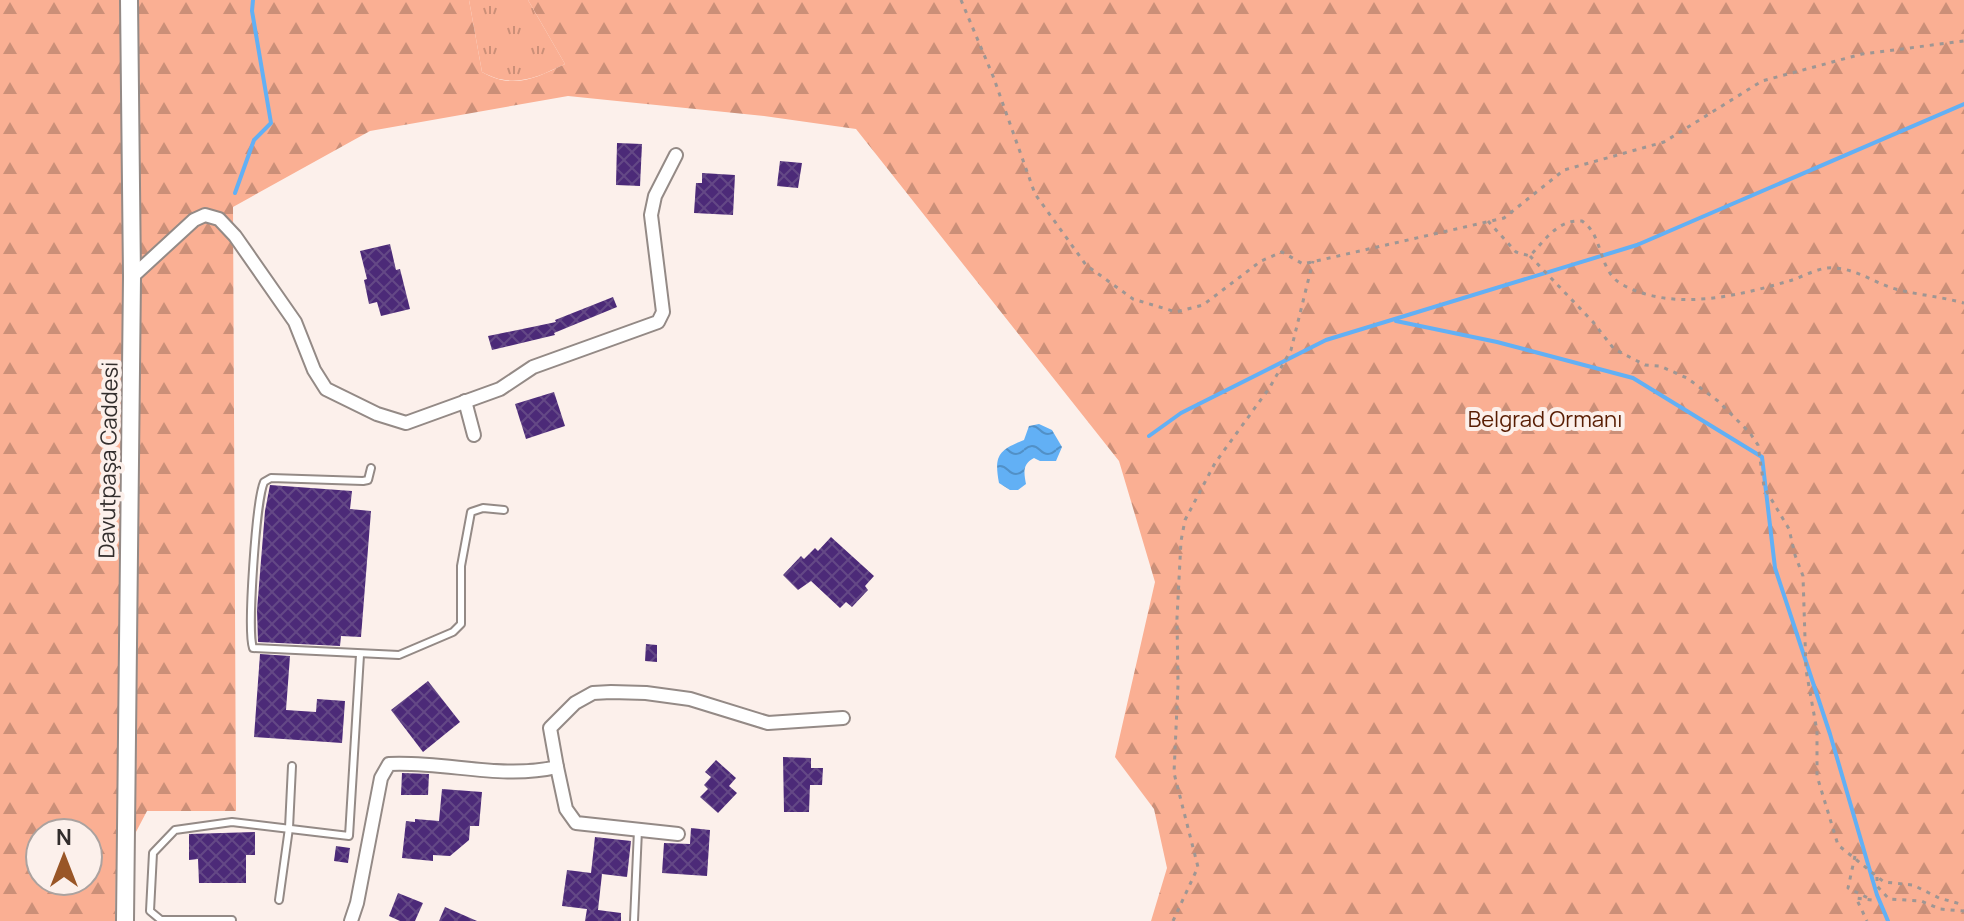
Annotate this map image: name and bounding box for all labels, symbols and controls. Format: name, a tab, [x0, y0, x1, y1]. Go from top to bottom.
street label: Davutpaşa Caddesi	[91, 361, 125, 559]
park label: Belgrad Ormanı	[1468, 404, 1622, 434]
north arrow	[24, 817, 104, 897]
text: N	[56, 822, 72, 852]

